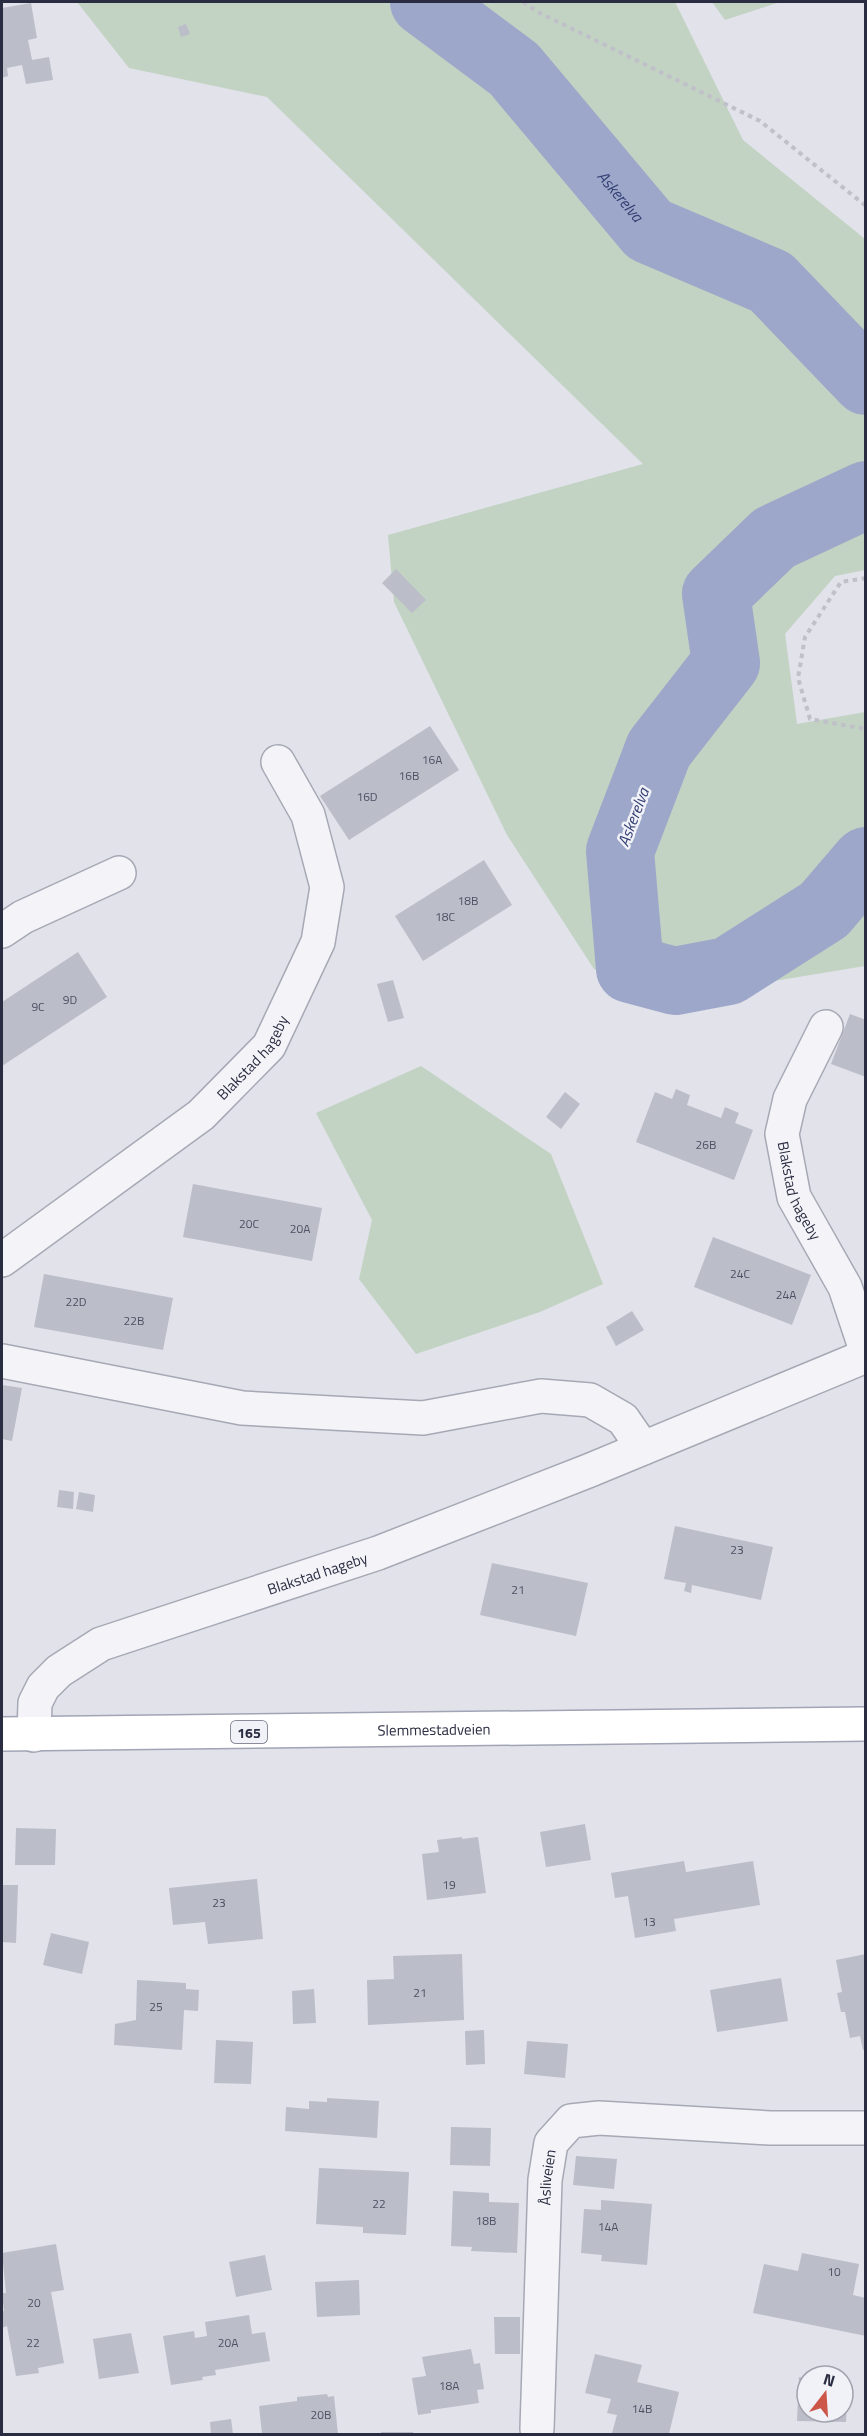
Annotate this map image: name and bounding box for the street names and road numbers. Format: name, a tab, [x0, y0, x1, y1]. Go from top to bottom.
street label: Blakstad hageby	[211, 1011, 293, 1105]
street label: Blakstad hageby	[772, 1139, 827, 1244]
street label: Blakstad hageby	[264, 1546, 370, 1600]
street label: Slemmestadveien	[377, 1717, 491, 1741]
road number: 165	[231, 1721, 267, 1743]
street label: Åsliveien	[533, 2148, 561, 2206]

